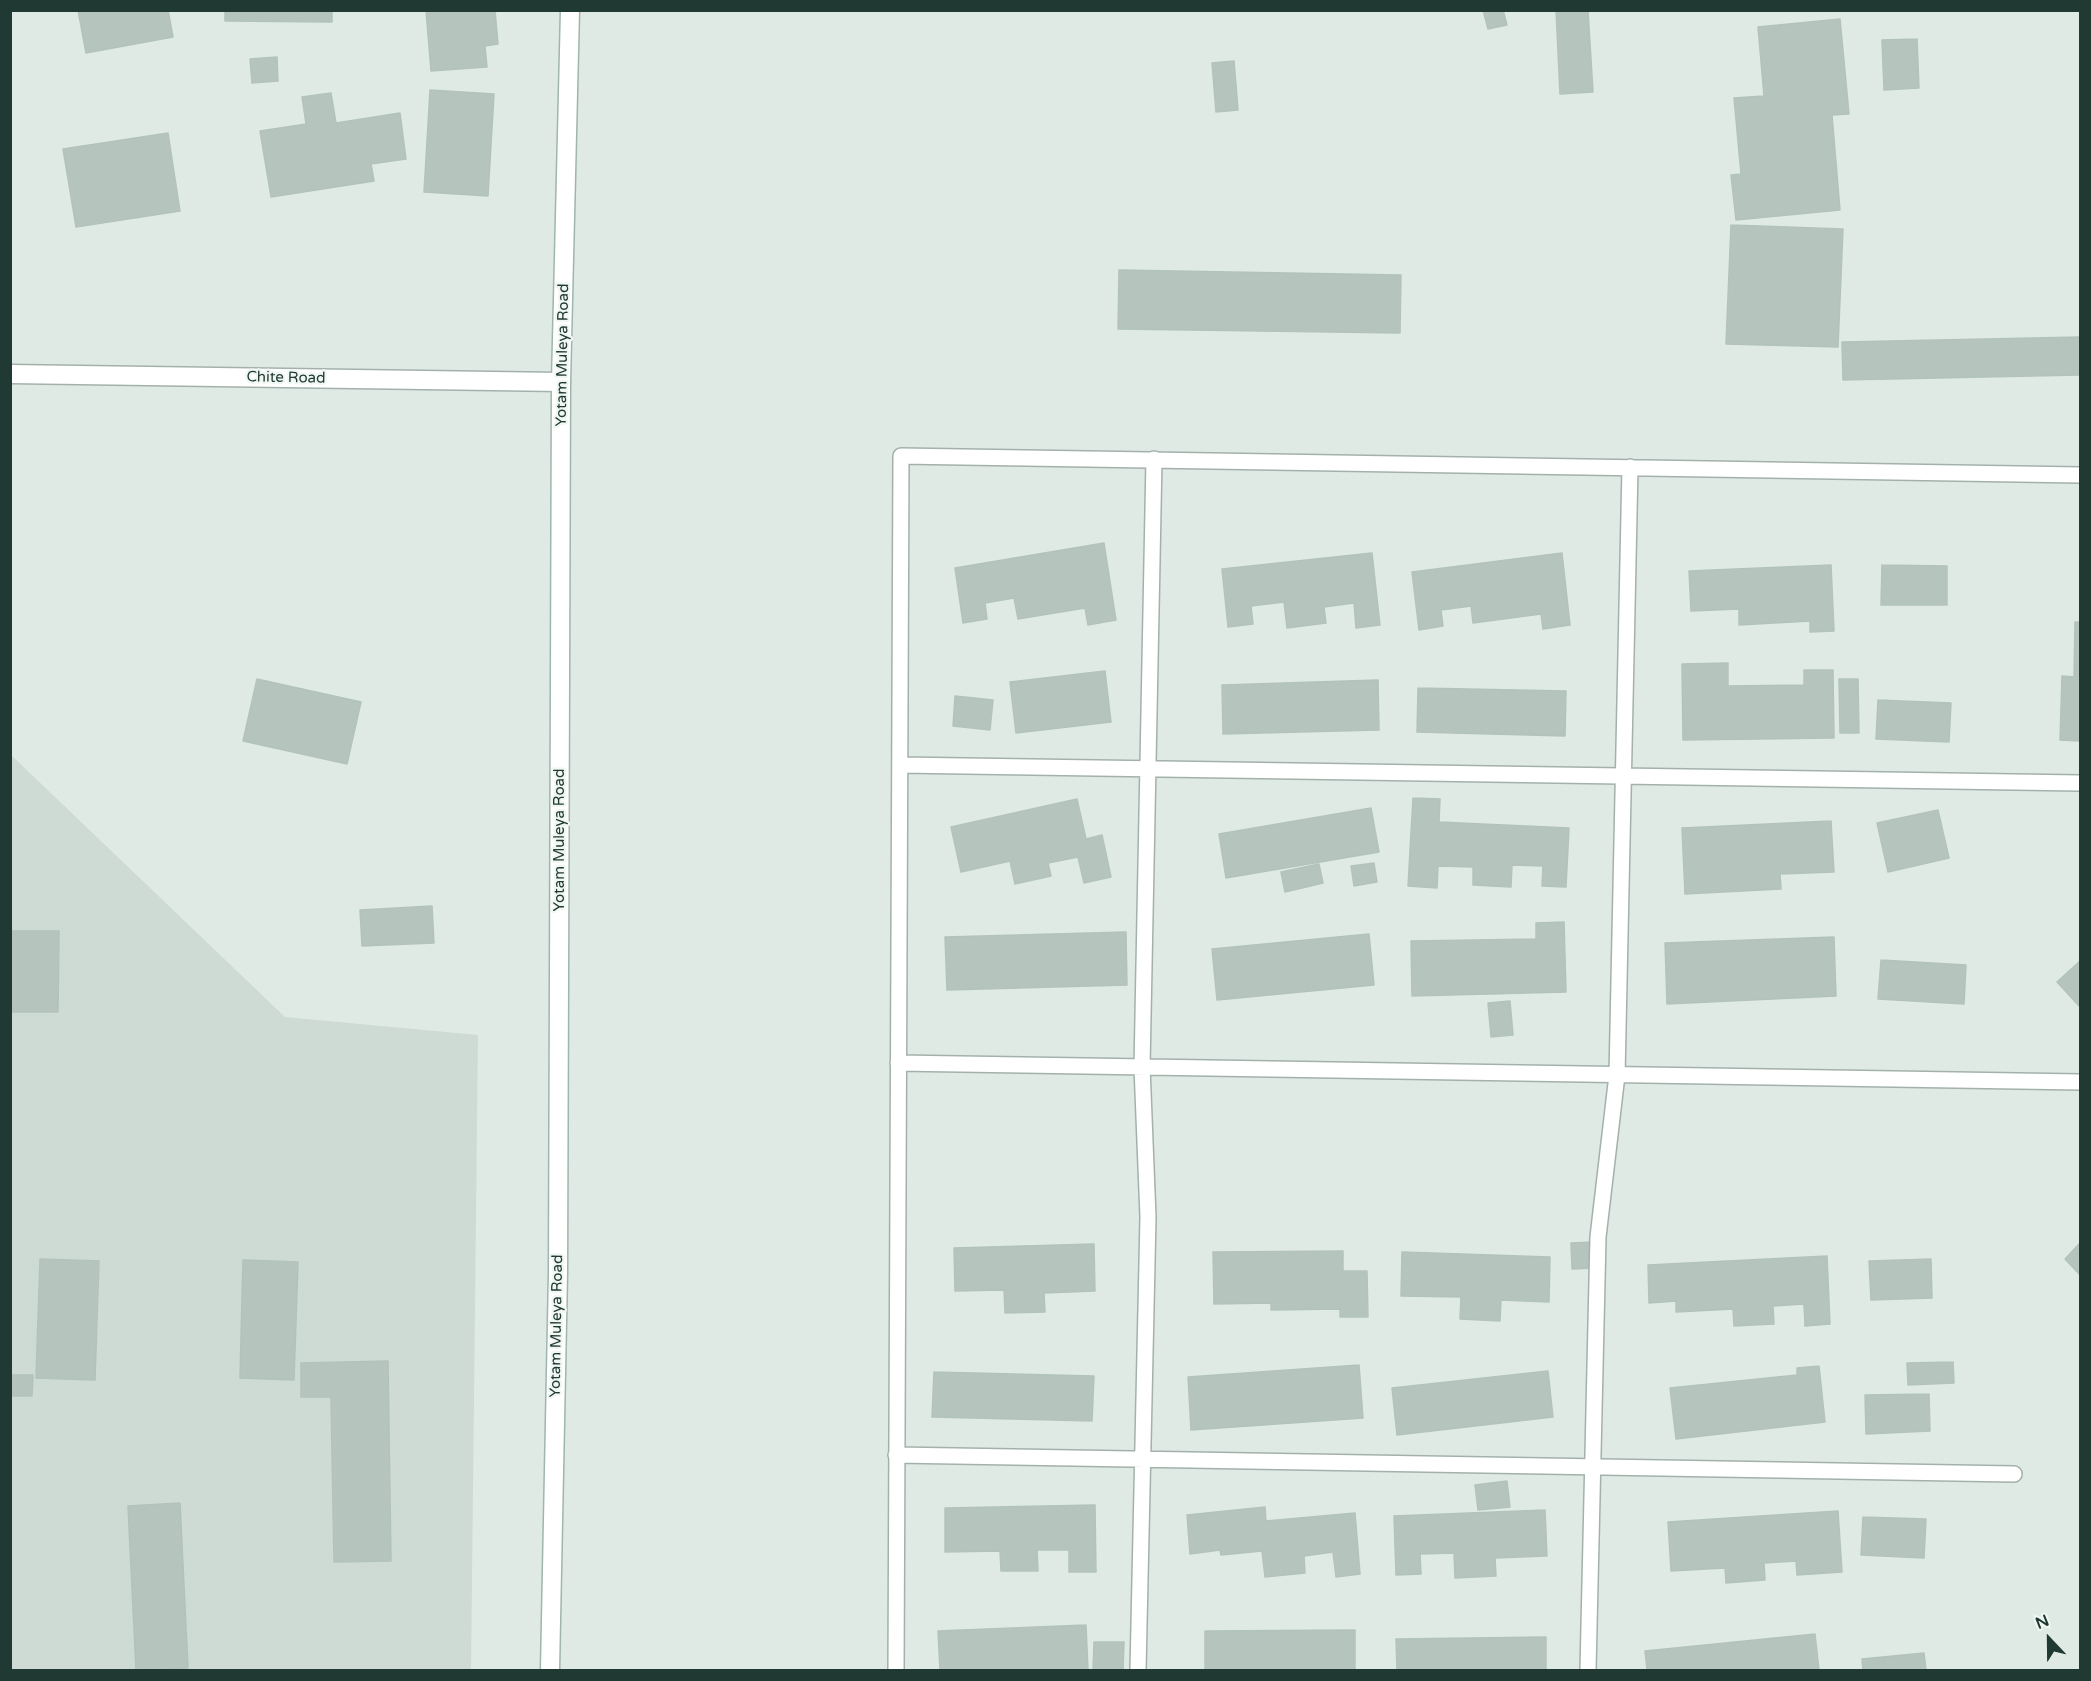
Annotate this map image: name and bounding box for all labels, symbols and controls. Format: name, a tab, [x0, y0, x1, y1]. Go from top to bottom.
street label: Yotam Muleya Road	[553, 283, 573, 427]
street label: Chite Road	[246, 368, 326, 388]
street label: Yotam Muleya Road	[551, 769, 569, 911]
street label: Yotam Muleya Road	[547, 1254, 567, 1398]
north arrow	[2019, 1609, 2079, 1669]
text: N	[2033, 1611, 2052, 1634]

